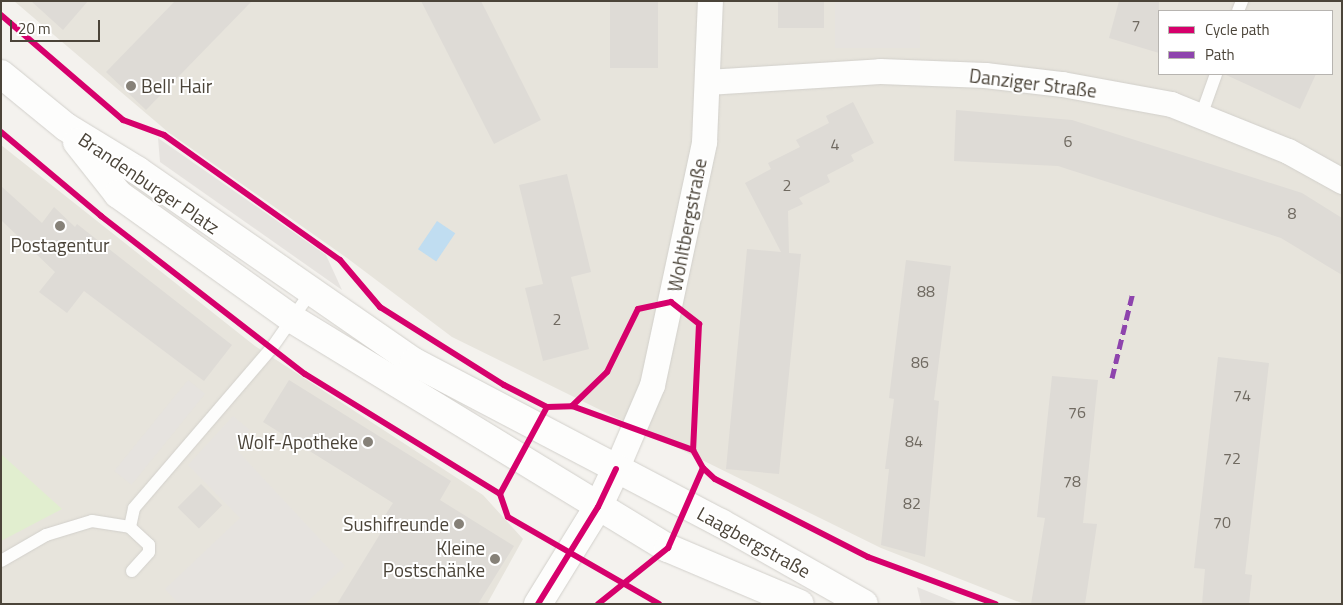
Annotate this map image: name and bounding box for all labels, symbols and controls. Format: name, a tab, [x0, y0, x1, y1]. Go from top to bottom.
scale bar	[12, 10, 102, 42]
legend	[1158, 10, 1333, 75]
house number: 7	[1132, 15, 1140, 35]
text: 20 m	[18, 17, 51, 40]
text: Cycle path	[1205, 18, 1270, 41]
text: Path	[1205, 43, 1235, 66]
street label: Danziger Straße	[968, 64, 1098, 102]
place label: Bell' Hair	[141, 75, 212, 97]
marker: Bell' Hair	[125, 80, 137, 92]
street label: Brandenburger Platz	[74, 127, 224, 239]
house number: 6	[1064, 131, 1072, 151]
house number: 4	[831, 134, 839, 154]
street label: Wohltbergstraße	[663, 156, 711, 294]
house number: 2	[783, 175, 791, 195]
house number: 8	[1288, 203, 1296, 223]
marker: Postagentur	[54, 220, 66, 232]
place label: Postagentur	[10, 234, 110, 256]
house number: 88	[917, 281, 935, 301]
house number: 2	[553, 309, 561, 329]
house number: 86	[911, 352, 929, 372]
house number: 74	[1233, 385, 1251, 405]
house number: 76	[1068, 402, 1086, 422]
place label: Wolf-Apotheke	[237, 431, 358, 453]
house number: 84	[905, 431, 923, 451]
marker: Wolf-Apotheke	[362, 436, 374, 448]
house number: 72	[1223, 448, 1241, 468]
house number: 78	[1063, 471, 1081, 491]
house number: 82	[903, 493, 921, 513]
street label: Laagbergstraße	[693, 502, 815, 582]
house number: 70	[1213, 512, 1231, 532]
place label: Sushifreunde	[343, 513, 449, 535]
marker: Sushifreunde	[453, 518, 465, 530]
place label: Kleine Postschänke	[383, 537, 485, 581]
marker: Kleine Postschänke	[489, 553, 501, 565]

